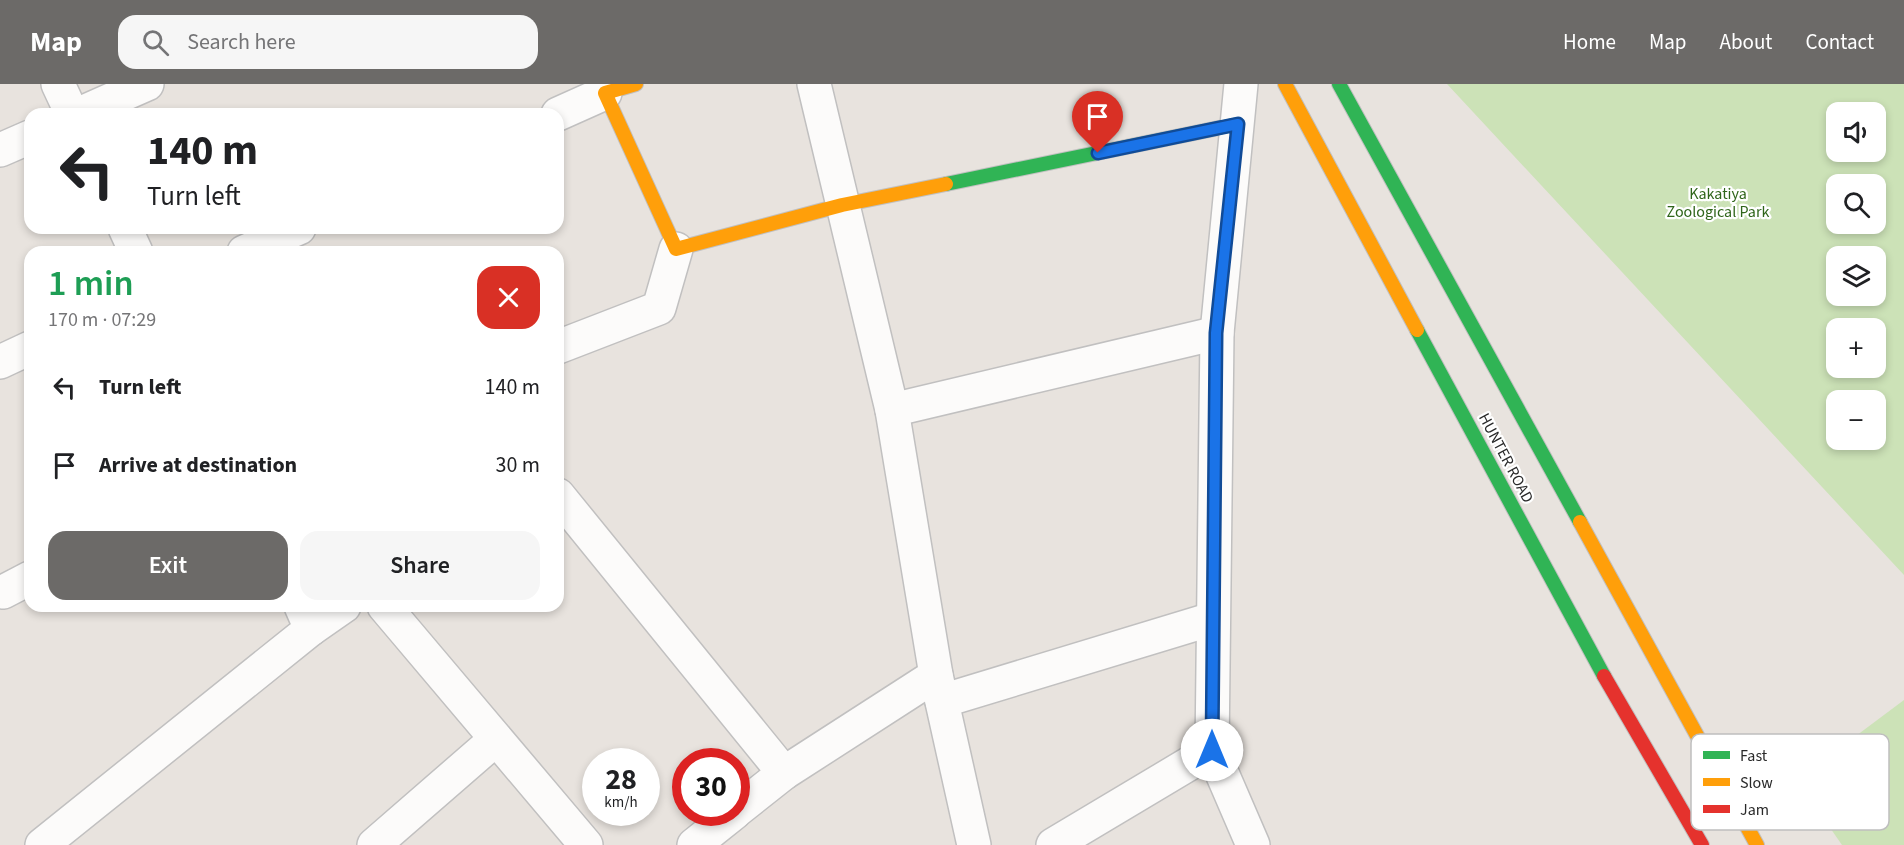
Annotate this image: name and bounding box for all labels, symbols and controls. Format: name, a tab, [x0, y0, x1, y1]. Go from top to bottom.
search box	[118, 15, 538, 69]
text: Map	[30, 22, 82, 62]
icon: search	[139, 26, 172, 59]
text: Search here	[187, 26, 296, 58]
text: Home	[1563, 27, 1616, 57]
text: Map	[1649, 27, 1687, 57]
text: About	[1720, 27, 1772, 57]
text: Contact	[1805, 27, 1874, 57]
pin	[1072, 91, 1123, 153]
icon: arrive	[1081, 100, 1114, 133]
map controls	[1826, 102, 1886, 450]
button: sound	[1826, 102, 1886, 162]
text: 140 m	[147, 121, 258, 181]
icon: left	[48, 132, 126, 210]
button: search	[1826, 174, 1886, 234]
text: Turn left	[147, 177, 241, 216]
park label: Kakatiya Zoological Park	[1667, 183, 1769, 223]
button: layers	[1826, 246, 1886, 306]
text: 1 min	[48, 258, 134, 309]
button: close	[477, 266, 540, 329]
text: 170 m · 07:29	[48, 306, 156, 334]
button: +	[1826, 318, 1886, 378]
icon: left	[48, 371, 81, 404]
text: Turn left	[99, 371, 181, 403]
text: 140 m	[485, 371, 540, 403]
button: −	[1826, 390, 1886, 450]
street label: HUNTER ROAD	[1473, 409, 1539, 507]
icon: arrive	[48, 449, 81, 482]
text: Arrive at destination	[99, 449, 297, 481]
text: 30 m	[495, 449, 540, 481]
button: Exit	[48, 531, 288, 600]
button: Share	[300, 531, 540, 600]
position arrow	[1180, 718, 1244, 782]
legend	[1691, 734, 1889, 830]
text: Fast	[1740, 745, 1768, 767]
speed limit sign: 30	[672, 748, 750, 826]
text: 28	[605, 758, 637, 801]
text: Slow	[1740, 772, 1773, 794]
text: km/h	[604, 792, 638, 813]
text: Jam	[1740, 799, 1769, 821]

